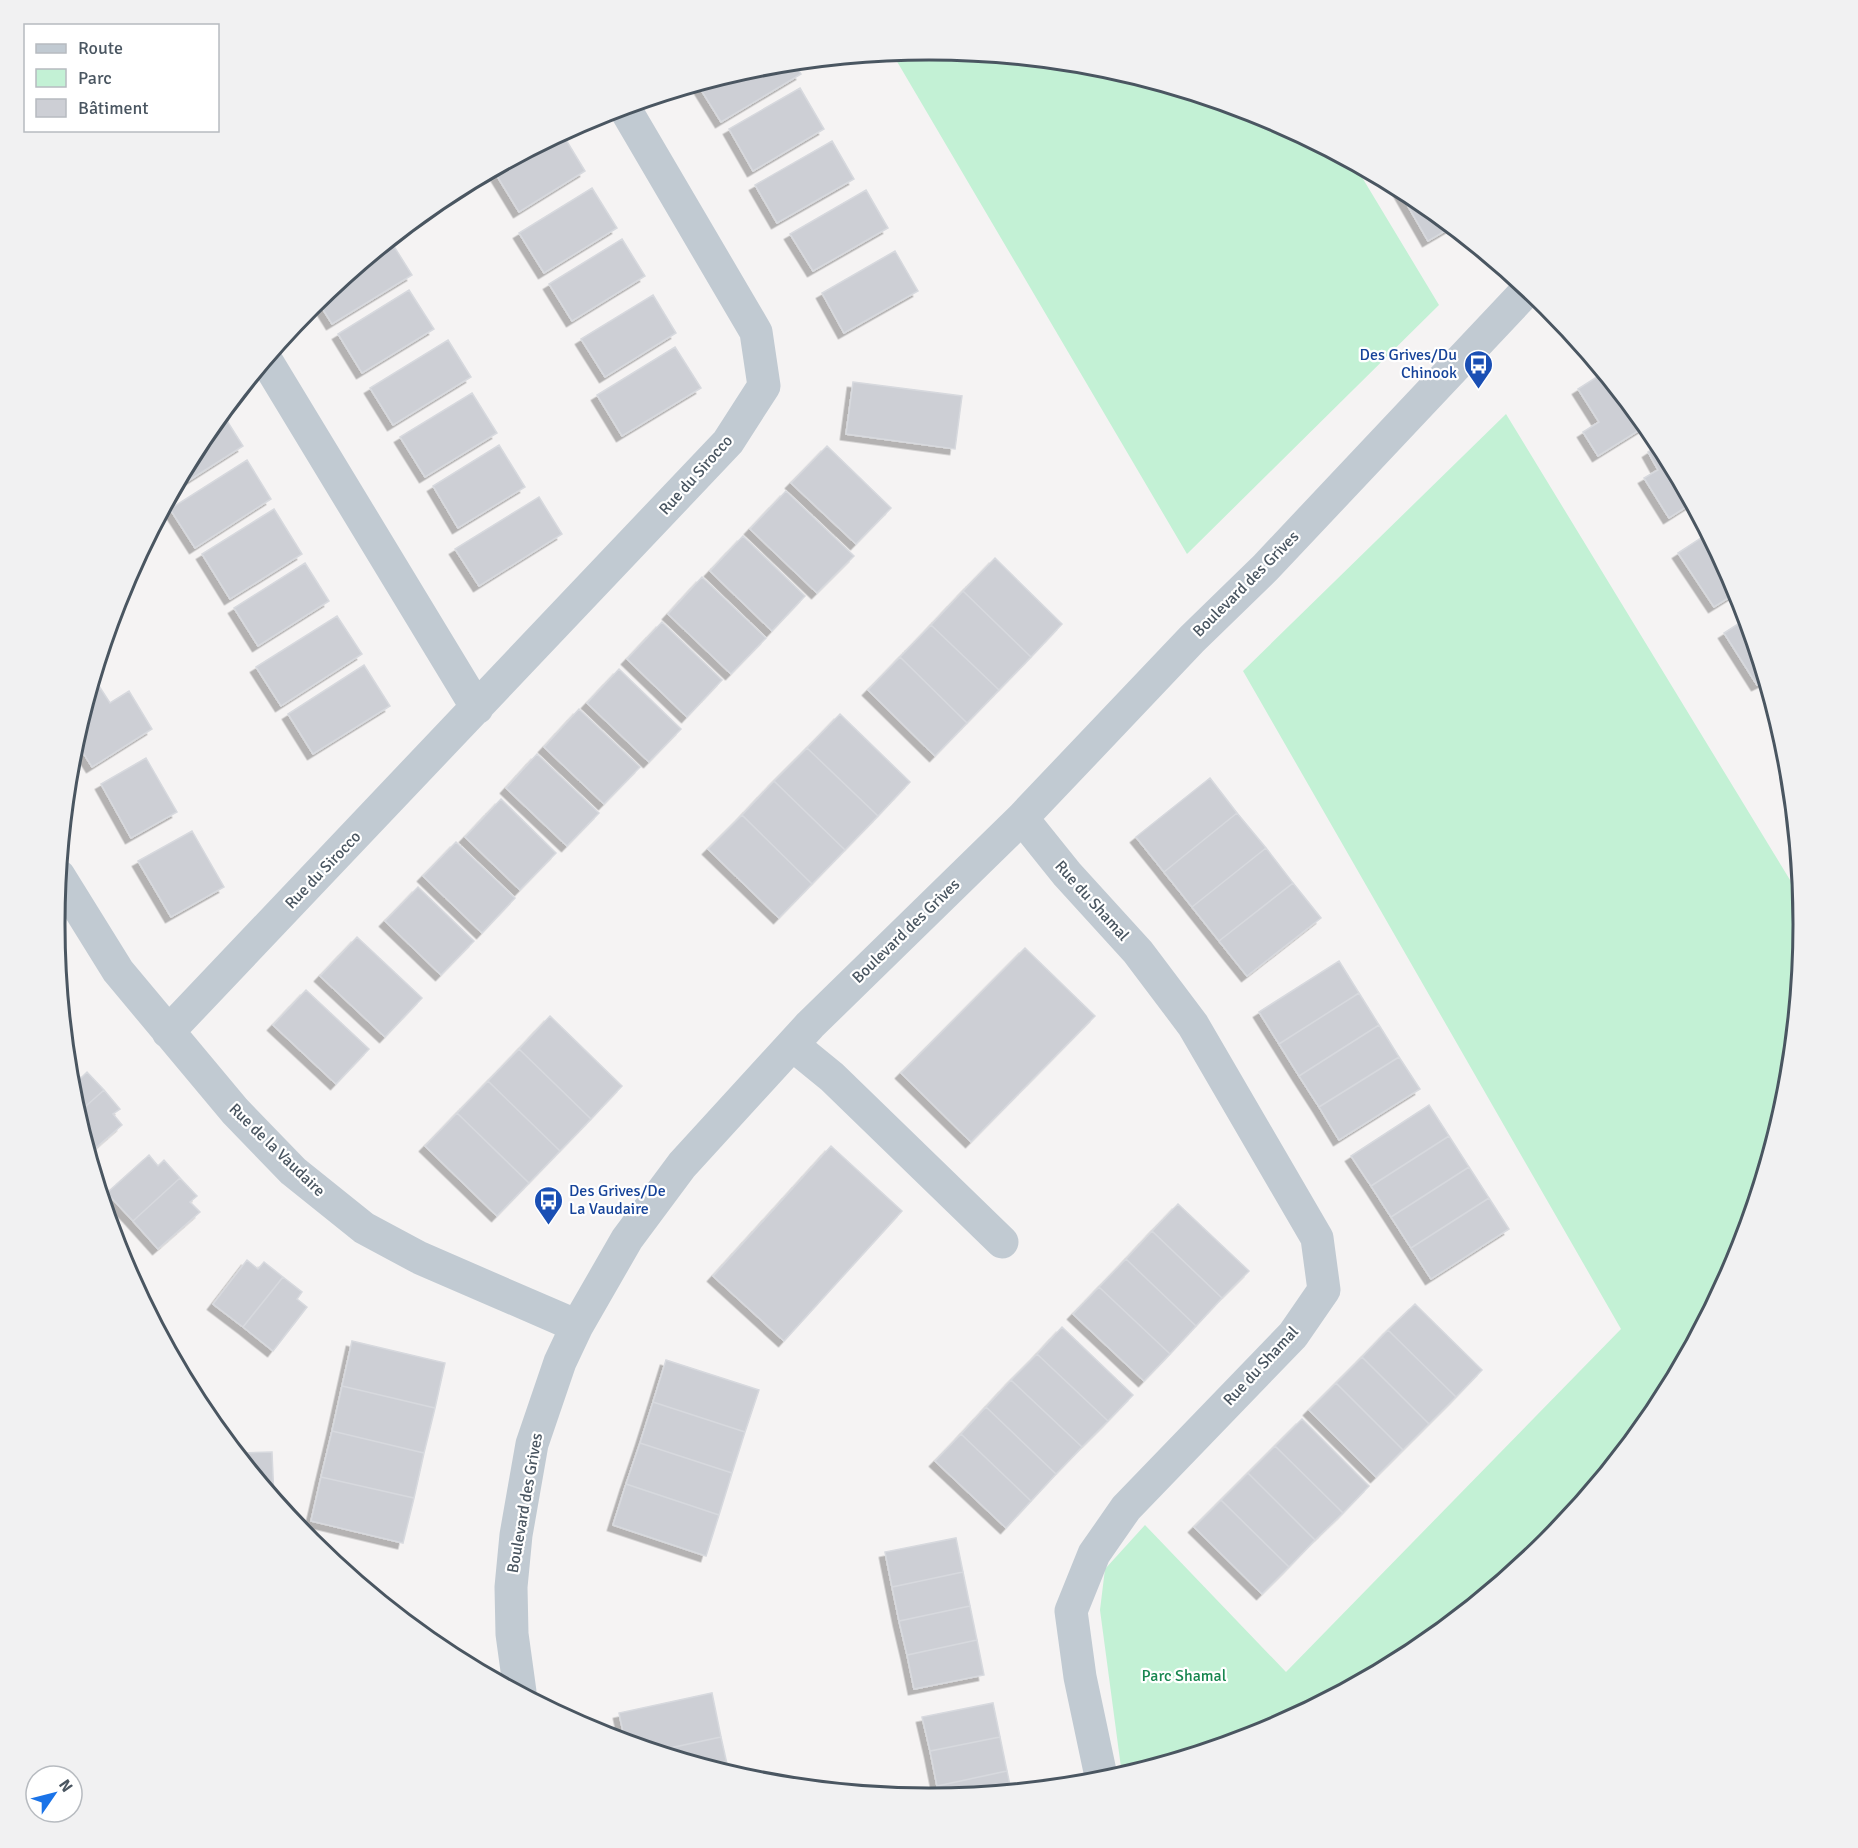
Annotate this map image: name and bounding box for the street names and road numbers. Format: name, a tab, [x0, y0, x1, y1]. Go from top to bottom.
street label: Rue du Sirocco	[655, 431, 737, 519]
street label: Boulevard des Grives	[1189, 527, 1303, 641]
street label: Rue du Sirocco	[281, 827, 365, 913]
street label: Rue du Shamal	[1051, 857, 1134, 946]
street label: Boulevard des Grives	[848, 875, 964, 987]
street label: Rue de la Vaudaire	[225, 1099, 329, 1201]
street label: Rue du Shamal	[1219, 1322, 1303, 1410]
street label: Boulevard des Grives	[503, 1431, 547, 1575]

